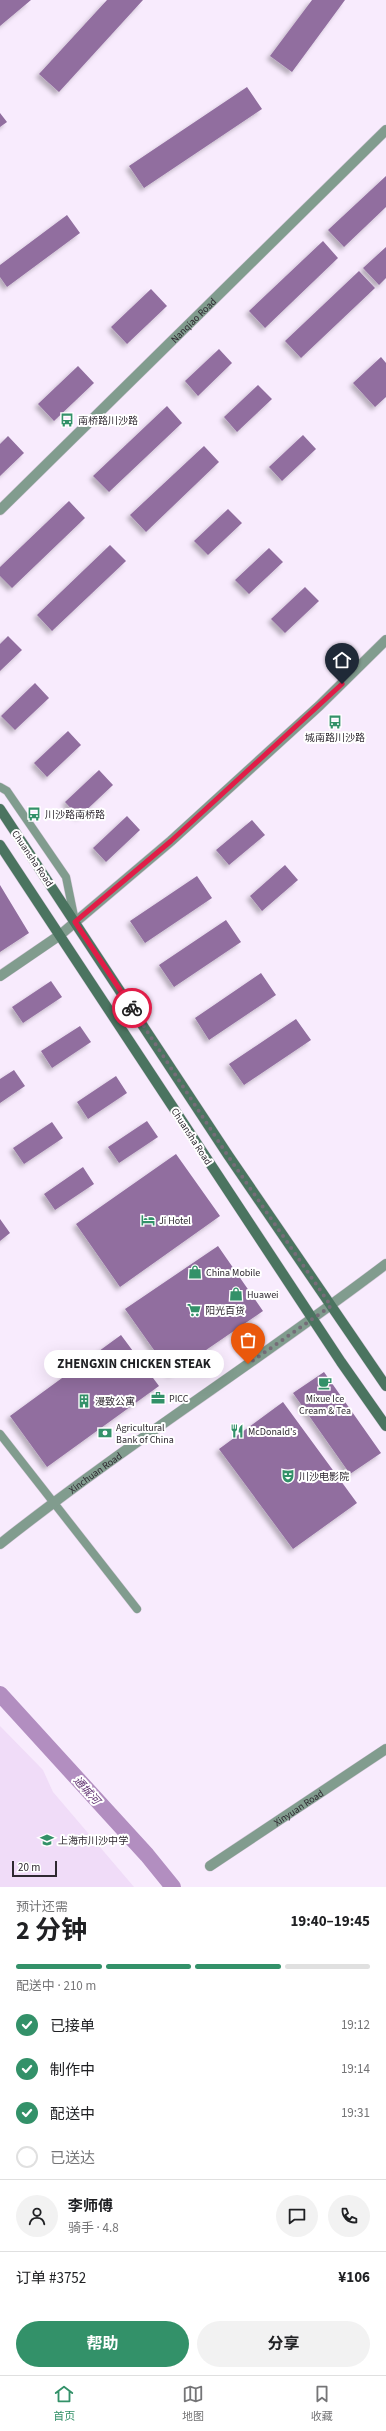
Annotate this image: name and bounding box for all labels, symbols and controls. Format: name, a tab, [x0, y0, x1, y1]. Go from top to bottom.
street label: Nanqiao Road	[168, 295, 220, 346]
bus stop icon: 南桥路川沙路	[59, 412, 75, 428]
place label: 南桥路川沙路	[78, 414, 138, 428]
pin	[325, 643, 359, 684]
icon: home	[331, 649, 353, 671]
bus stop icon: 城南路川沙路	[327, 714, 343, 730]
place label: 城南路川沙路	[305, 731, 365, 745]
bus stop icon: 川沙路南桥路	[26, 806, 42, 822]
place label: 川沙路南桥路	[45, 808, 105, 822]
street label: Chuansha Road	[8, 828, 56, 890]
courier	[112, 988, 152, 1028]
icon: bike	[121, 997, 143, 1019]
street label: Chuansha Road	[168, 1105, 215, 1168]
hotel icon: Ji Hotel	[140, 1212, 156, 1228]
place label: Ji Hotel	[159, 1214, 191, 1228]
shop icon: China Mobile	[187, 1264, 203, 1280]
place label: China Mobile	[206, 1266, 260, 1280]
shop icon: Huawei	[228, 1286, 244, 1302]
place label: Huawei	[247, 1288, 279, 1302]
supermarket icon: 阳光百货	[186, 1302, 202, 1318]
place label: 阳光百货	[205, 1304, 245, 1318]
pin	[231, 1323, 265, 1364]
icon: bag	[237, 1329, 259, 1351]
callout: ZHENGXIN CHICKEN STEAK	[44, 1350, 224, 1378]
text: ZHENGXIN CHICKEN STEAK	[57, 1355, 211, 1373]
cafe icon: Mixue Ice Cream & Tea	[317, 1375, 333, 1391]
office icon: PICC	[150, 1390, 166, 1406]
place label: PICC	[169, 1392, 189, 1406]
place label: Mixue Ice Cream & Tea	[299, 1392, 351, 1418]
building icon: 漫致公寓	[76, 1393, 92, 1409]
place label: 漫致公寓	[95, 1395, 135, 1409]
place label: Agricultural Bank of China	[116, 1421, 174, 1447]
restaurant icon: McDonald's	[229, 1423, 245, 1439]
bank icon: Agricultural Bank of China	[97, 1425, 113, 1441]
place label: McDonald's	[248, 1425, 297, 1439]
street label: Xinchuan Road	[66, 1449, 125, 1497]
theatre icon: 川沙电影院	[280, 1468, 296, 1484]
place label: 川沙电影院	[299, 1470, 349, 1484]
water label: 通城河	[70, 1773, 105, 1809]
street label: Xinyuan Road	[271, 1786, 327, 1830]
school or university icon: 上海市川沙中学	[39, 1832, 55, 1848]
place label: 上海市川沙中学	[58, 1834, 128, 1848]
scale bar	[12, 1859, 57, 1878]
text: 20 m	[18, 1860, 40, 1875]
text: 预计还需	[16, 1898, 68, 1916]
text: 19:40–19:45	[290, 1911, 370, 1932]
text: 2 分钟	[16, 1912, 87, 1949]
text: 配送中 · 210 m	[16, 1977, 96, 1995]
icon: check	[16, 2014, 38, 2036]
text: 已接单	[50, 2016, 95, 2037]
text: 19:12	[341, 2016, 370, 2034]
icon: check	[16, 2058, 38, 2080]
text: 制作中	[50, 2060, 95, 2081]
text: 19:14	[341, 2060, 370, 2078]
icon: check	[16, 2102, 38, 2124]
text: 配送中	[50, 2104, 95, 2125]
text: 19:31	[341, 2104, 370, 2122]
text: 已送达	[50, 2148, 95, 2169]
button: person	[16, 2195, 58, 2237]
button: chat	[276, 2195, 318, 2237]
button: phone	[328, 2195, 370, 2237]
text: 李师傅	[68, 2196, 113, 2217]
text: 骑手 · 4.8	[68, 2219, 119, 2237]
text: ¥106	[338, 2267, 370, 2288]
text: 订单 #3752	[16, 2268, 86, 2289]
button: 帮助	[16, 2321, 189, 2367]
button: 分享	[197, 2321, 370, 2367]
tab: 首页	[53, 2383, 75, 2424]
tab: 地图	[182, 2383, 204, 2424]
tab: 收藏	[311, 2383, 333, 2424]

